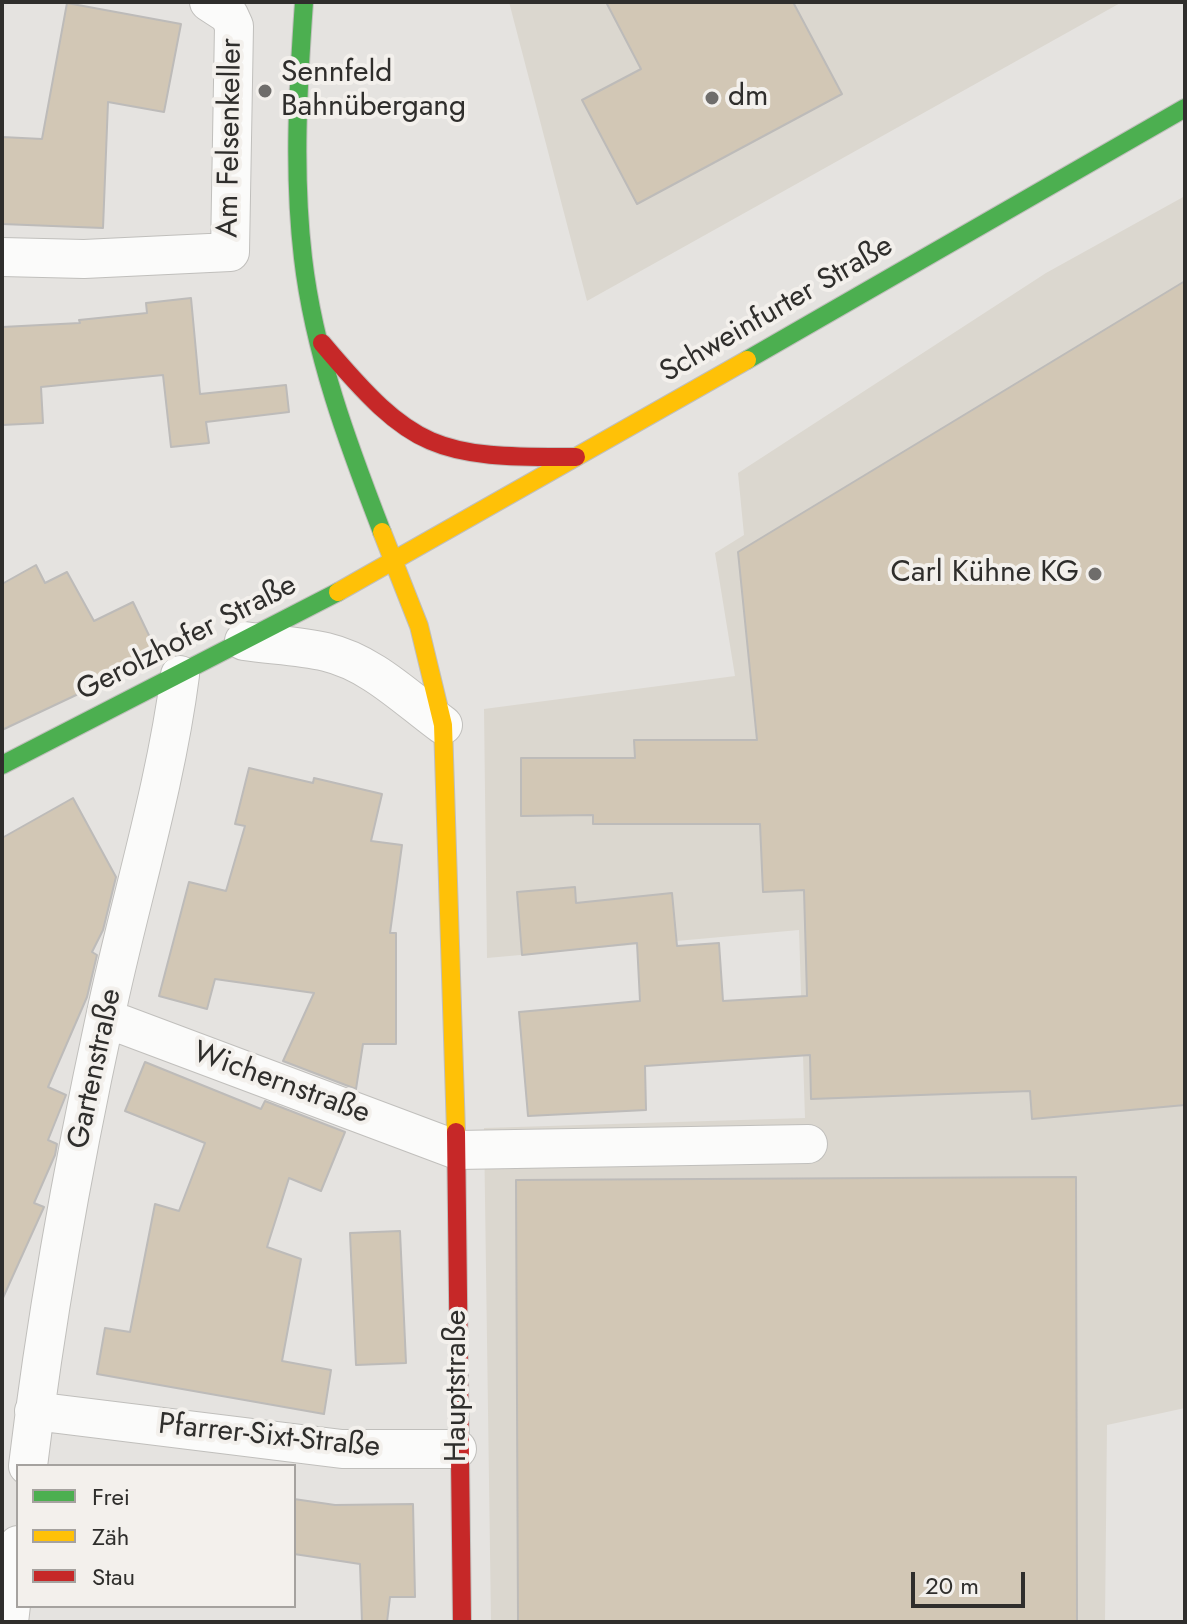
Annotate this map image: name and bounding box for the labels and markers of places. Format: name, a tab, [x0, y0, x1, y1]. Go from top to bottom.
place label: Sennfeld Bahnübergang	[281, 56, 466, 126]
place label: dm	[728, 80, 768, 116]
marker: Sennfeld Bahnübergang	[256, 82, 274, 100]
marker: dm	[703, 89, 721, 107]
place label: Carl Kühne KG	[890, 556, 1079, 592]
marker: Carl Kühne KG	[1086, 565, 1104, 583]

